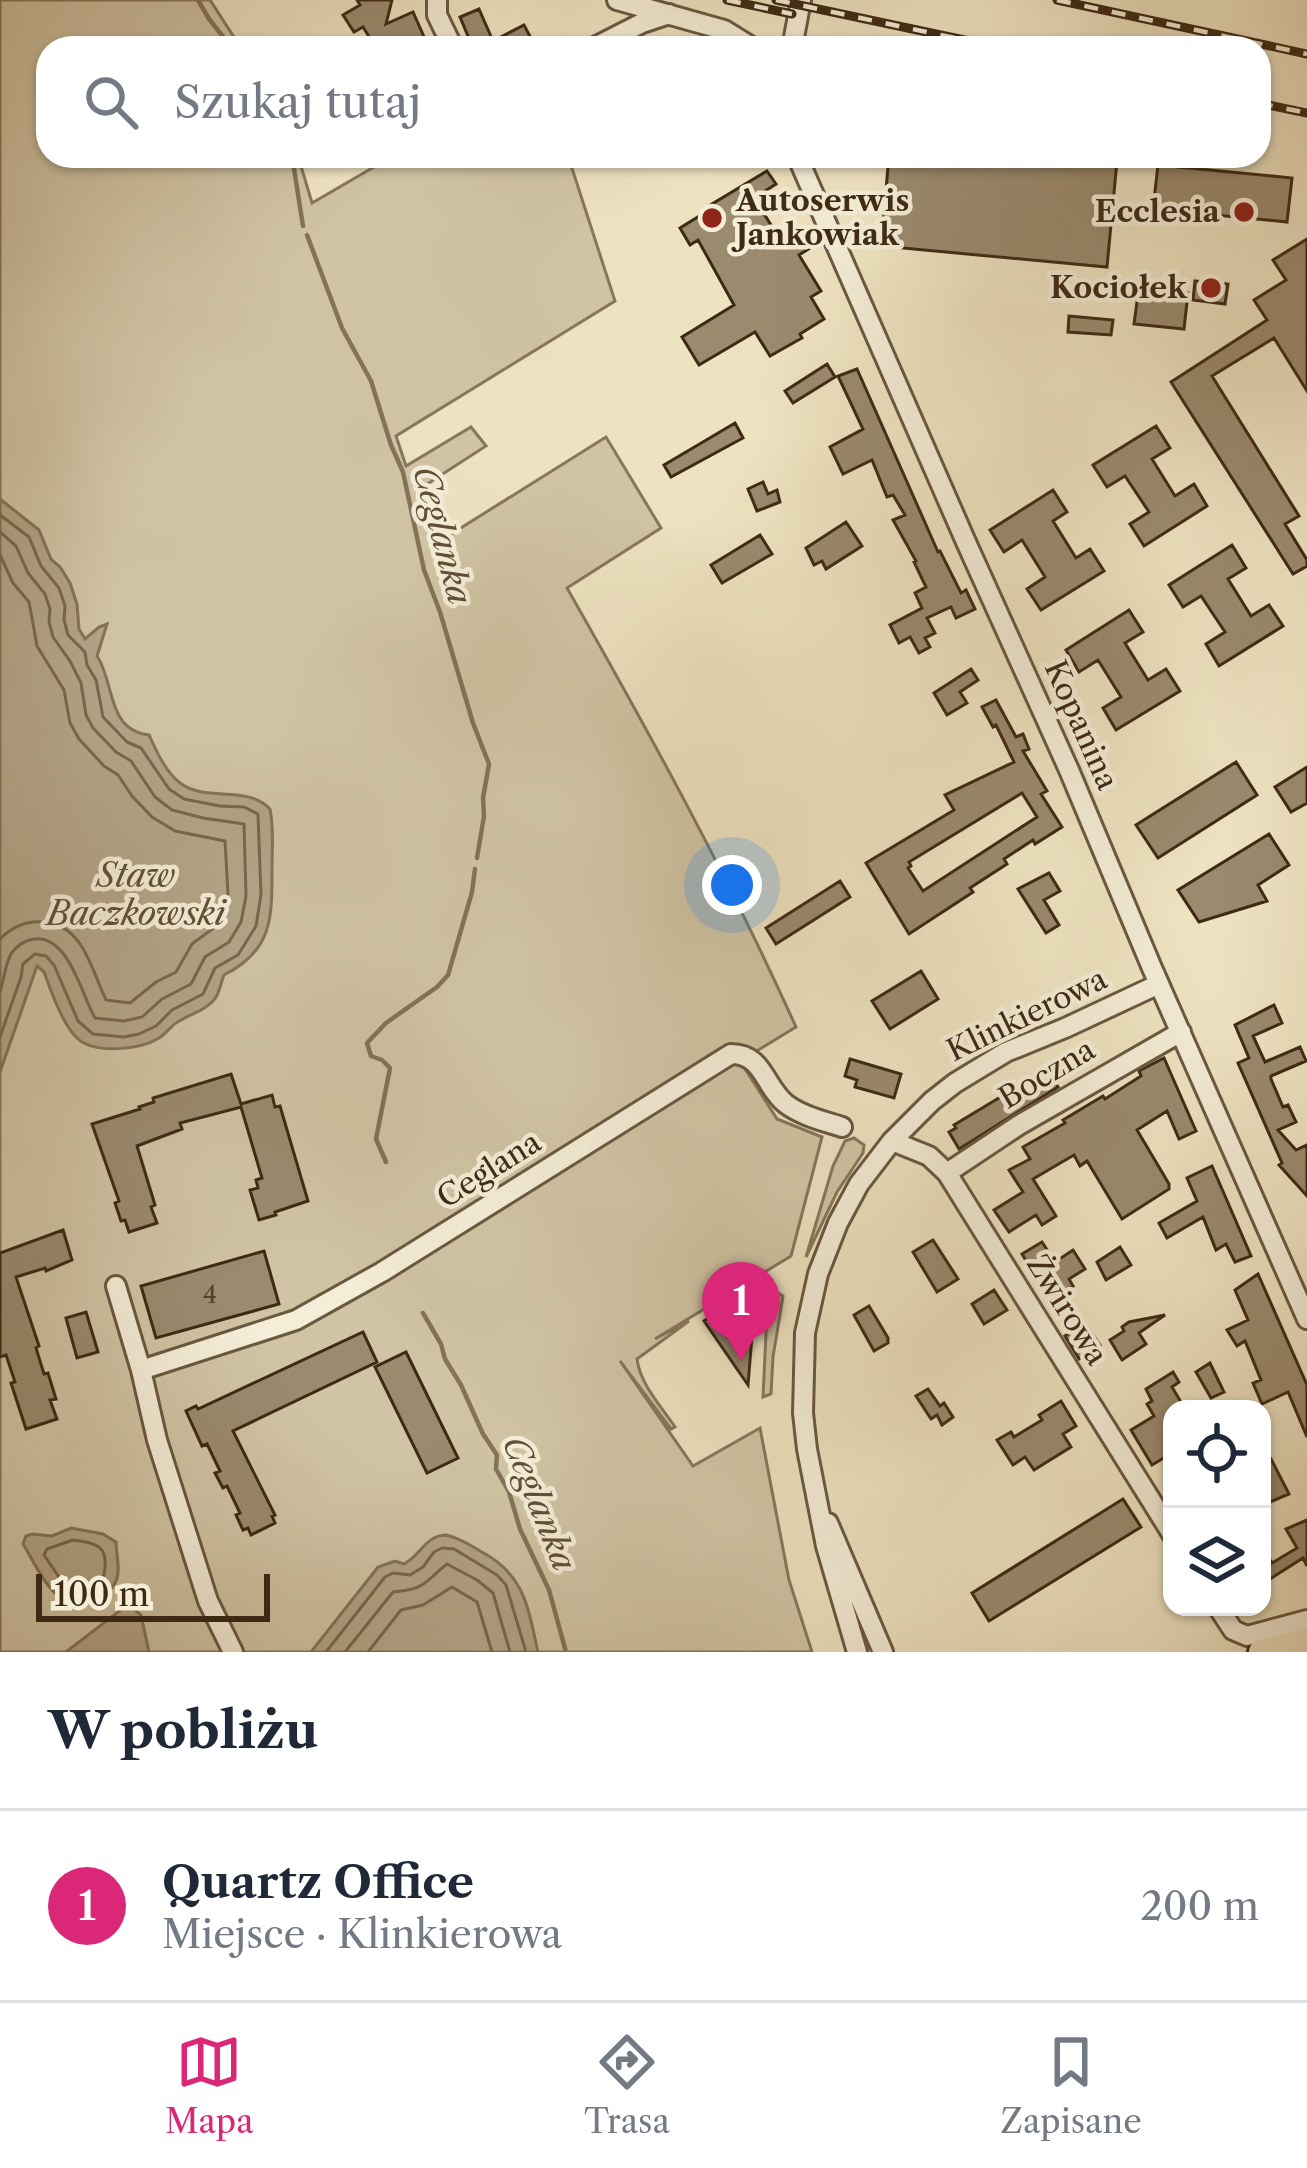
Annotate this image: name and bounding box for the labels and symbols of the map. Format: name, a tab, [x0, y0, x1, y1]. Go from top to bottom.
place label: Autoserwis Jankowiak	[731, 182, 909, 253]
place label: Ecclesia	[1095, 193, 1221, 230]
marker: Ecclesia	[1231, 199, 1257, 225]
marker: Autoserwis Jankowiak	[699, 205, 725, 231]
place label: Kociołek	[1050, 269, 1188, 306]
marker: Kociołek	[1198, 275, 1224, 301]
water label: Ceglanka	[404, 461, 481, 609]
street label: Kopanina	[1037, 654, 1126, 795]
water label: Staw Baczkowski	[44, 855, 227, 934]
your location	[702, 855, 762, 915]
street label: Klinkierowa	[941, 960, 1113, 1069]
street label: Boczna	[992, 1031, 1101, 1117]
street label: Ceglana	[430, 1123, 547, 1216]
street label: Żwirowa	[1019, 1248, 1116, 1372]
pin: 1	[702, 1262, 780, 1361]
house number: 4	[203, 1280, 217, 1309]
water label: Ceglanka	[494, 1430, 585, 1577]
scale bar	[36, 1568, 270, 1621]

